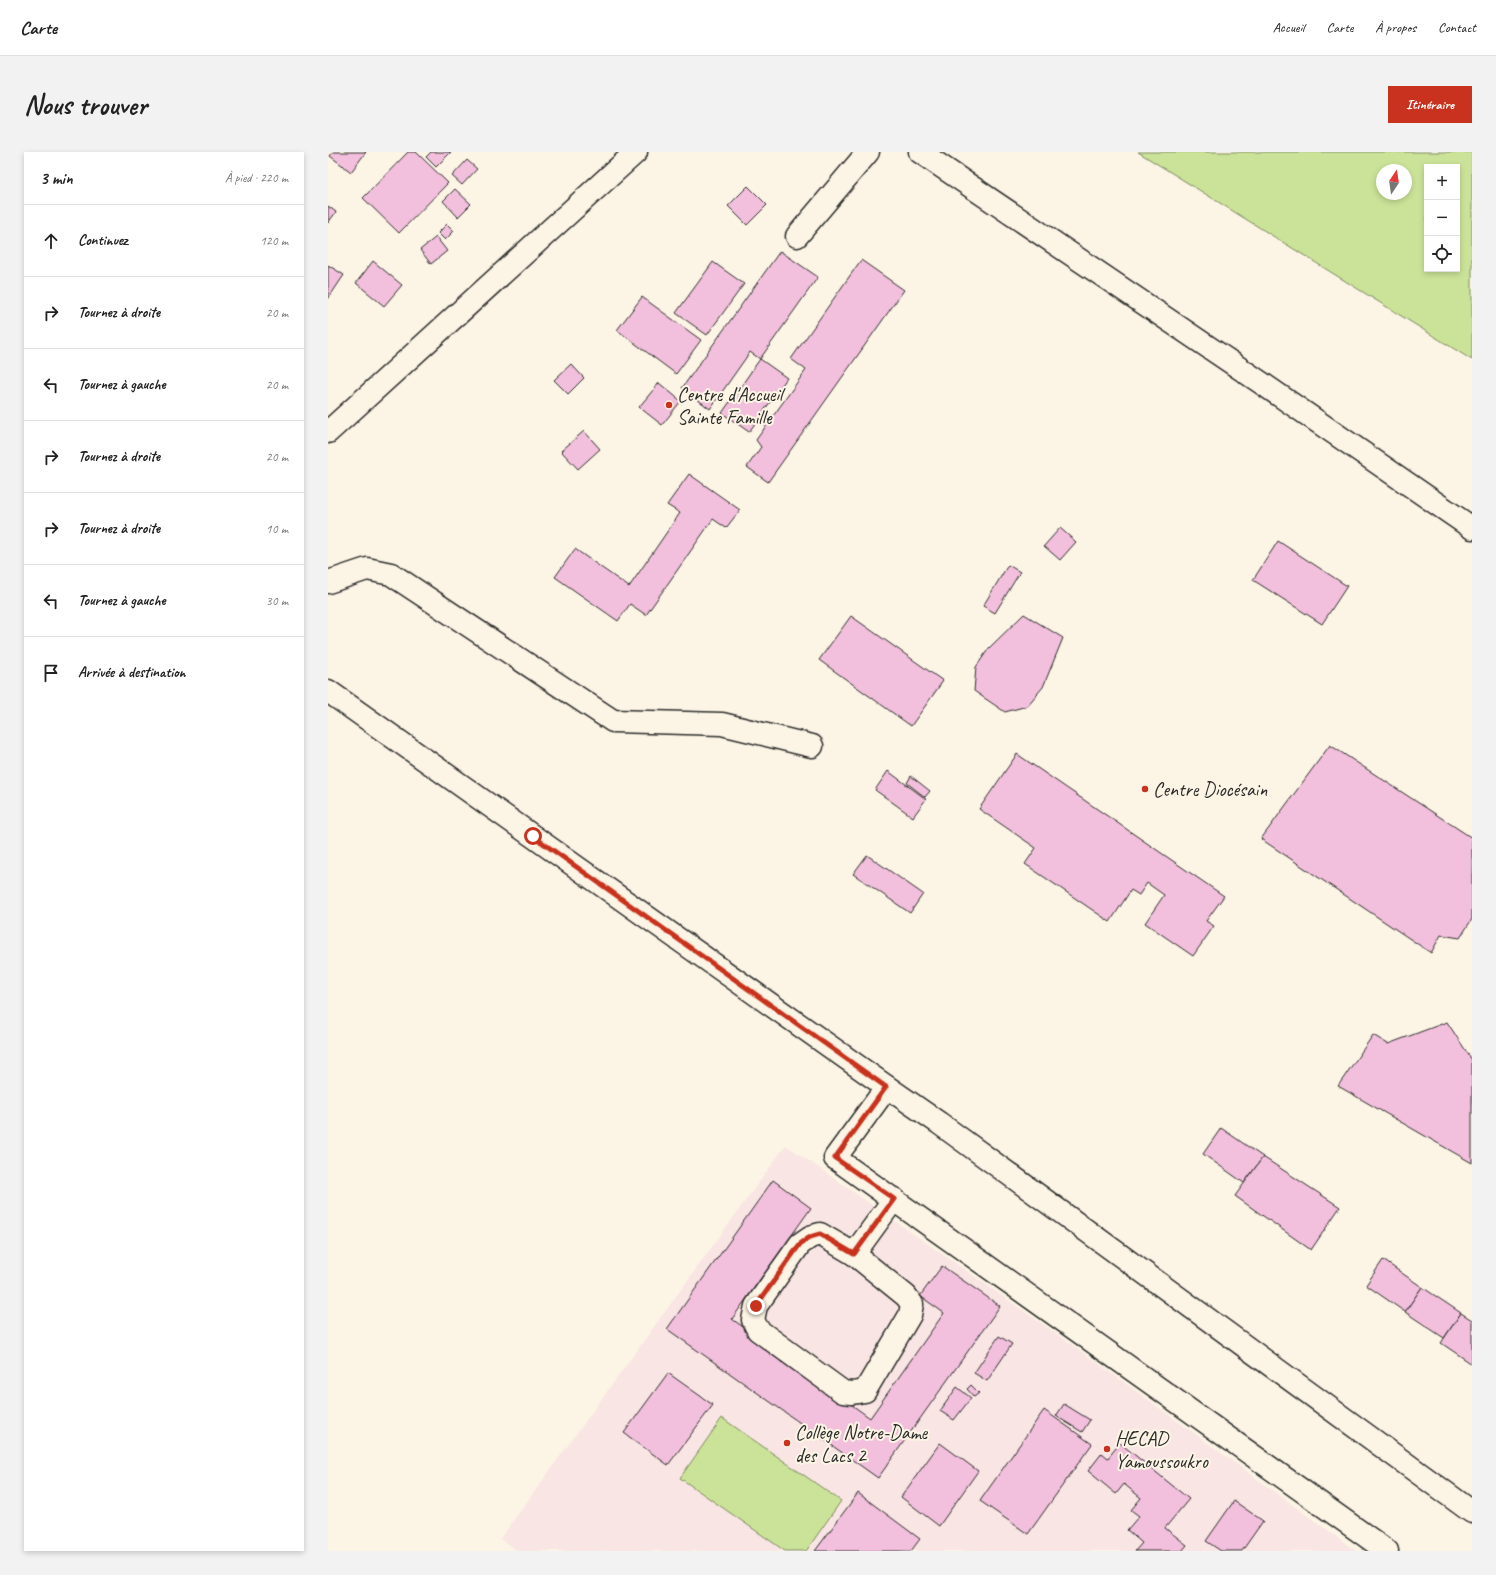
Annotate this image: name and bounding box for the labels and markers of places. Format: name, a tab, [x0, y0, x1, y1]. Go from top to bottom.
place label: Centre d'Accueil Sainte Famille	[677, 382, 786, 430]
marker: Centre d'Accueil Sainte Famille	[664, 400, 674, 410]
place label: Centre Diocésain	[1153, 777, 1268, 802]
marker: Centre Diocésain	[1140, 784, 1150, 794]
place label: Collège Notre-Dame des Lacs 2	[795, 1420, 929, 1468]
place label: HECAD Yamoussoukro	[1115, 1426, 1209, 1474]
marker: Collège Notre-Dame des Lacs 2	[782, 1438, 792, 1448]
marker: HECAD Yamoussoukro	[1102, 1444, 1112, 1454]

